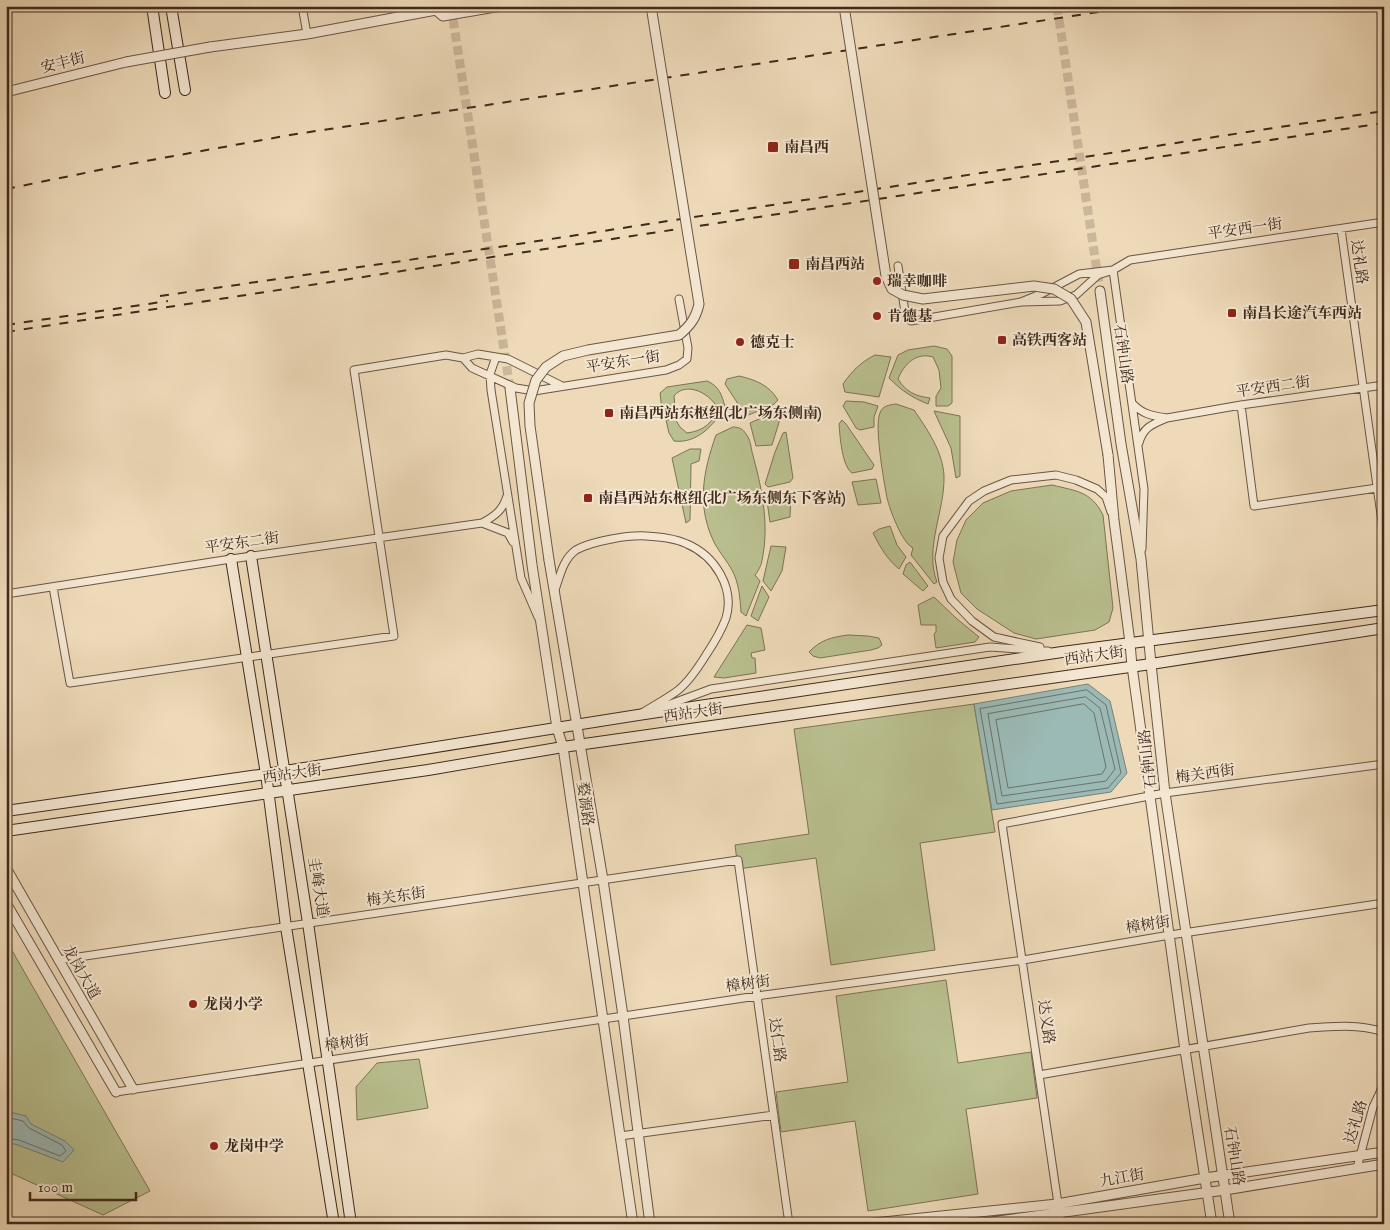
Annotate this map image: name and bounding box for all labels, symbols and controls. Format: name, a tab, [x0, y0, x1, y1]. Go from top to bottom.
street label: 安丰街	[39, 48, 87, 78]
place label: 南昌西	[784, 138, 829, 157]
marker: 南昌西	[766, 140, 780, 154]
street label: 平安西一街	[1207, 214, 1283, 244]
street label: 达礼路	[1346, 238, 1372, 286]
place label: 南昌西站	[805, 255, 865, 274]
marker: 南昌西站	[787, 257, 801, 271]
place label: 瑞幸咖啡	[887, 272, 947, 291]
marker: 瑞幸咖啡	[871, 275, 883, 287]
place label: 南昌长途汽车西站	[1242, 304, 1362, 323]
place label: 肯德基	[887, 307, 933, 326]
marker: 南昌长途汽车西站	[1226, 307, 1238, 319]
marker: 肯德基	[871, 310, 883, 322]
street label: 石钟山路	[1109, 323, 1137, 385]
place label: 高铁西客站	[1012, 331, 1087, 350]
place label: 德克士	[750, 333, 795, 352]
marker: 高铁西客站	[996, 334, 1008, 346]
marker: 德克士	[734, 336, 746, 348]
street label: 平安东一街	[584, 347, 662, 377]
street label: 平安西二街	[1235, 372, 1311, 402]
place label: 南昌西站东枢纽(北广场东侧南)	[619, 404, 822, 423]
marker: 南昌西站东枢纽(北广场东侧南)	[603, 407, 615, 419]
place label: 南昌西站东枢纽(北广场东侧东下客站)	[598, 489, 846, 508]
marker: 南昌西站东枢纽(北广场东侧东下客站)	[582, 492, 594, 504]
street label: 平安东二街	[204, 528, 280, 558]
street label: 西站大街	[1063, 642, 1125, 670]
street label: 西站大街	[662, 699, 724, 727]
street label: 石钟山路	[1135, 728, 1161, 790]
street label: 西站大街	[261, 760, 323, 788]
street label: 梅关西街	[1174, 760, 1236, 788]
street label: 婺源路	[572, 780, 598, 828]
street label: 圭峰大道	[304, 856, 332, 918]
street label: 梅关东街	[365, 883, 427, 911]
street label: 樟树街	[1124, 912, 1172, 938]
street label: 龙岗大道	[58, 941, 104, 1003]
street label: 樟树街	[724, 971, 772, 997]
place label: 龙岗小学	[203, 995, 263, 1014]
marker: 龙岗小学	[187, 998, 199, 1010]
street label: 达义路	[1033, 998, 1059, 1046]
street label: 达仁路	[764, 1016, 790, 1064]
street label: 樟树街	[323, 1030, 371, 1056]
street label: 达礼路	[1341, 1098, 1371, 1146]
street label: 石钟山路	[1220, 1125, 1248, 1187]
place label: 龙岗中学	[224, 1137, 284, 1156]
marker: 龙岗中学	[208, 1140, 220, 1152]
street label: 九江街	[1098, 1165, 1146, 1191]
scale bar	[30, 1170, 136, 1202]
text: 100 m	[38, 1178, 74, 1197]

